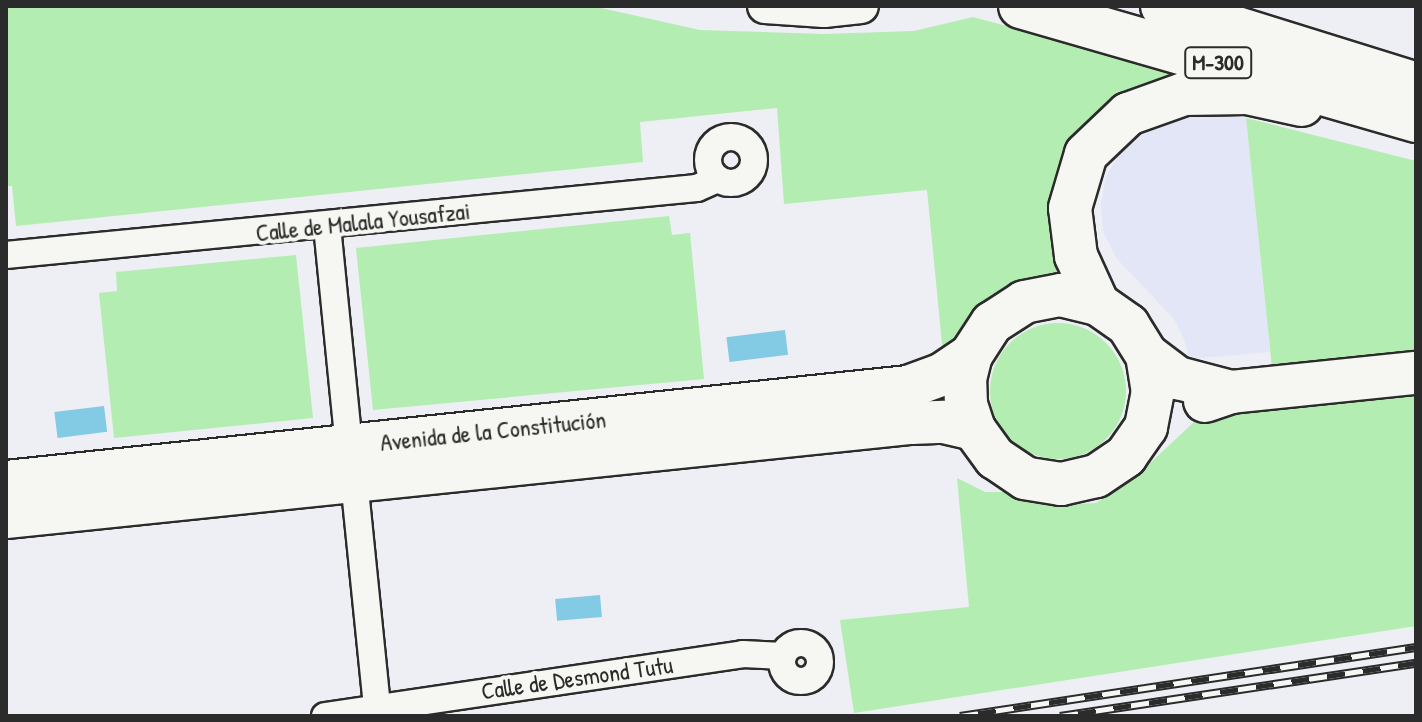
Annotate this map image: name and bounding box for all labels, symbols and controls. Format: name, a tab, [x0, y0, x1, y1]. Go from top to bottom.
road number: M-300	[1184, 45, 1252, 81]
street label: Calle de Malala Yousafzai	[254, 196, 472, 248]
street label: Avenida de la Constitución	[379, 405, 607, 457]
street label: Calle de Desmond Tutu	[479, 650, 675, 706]

